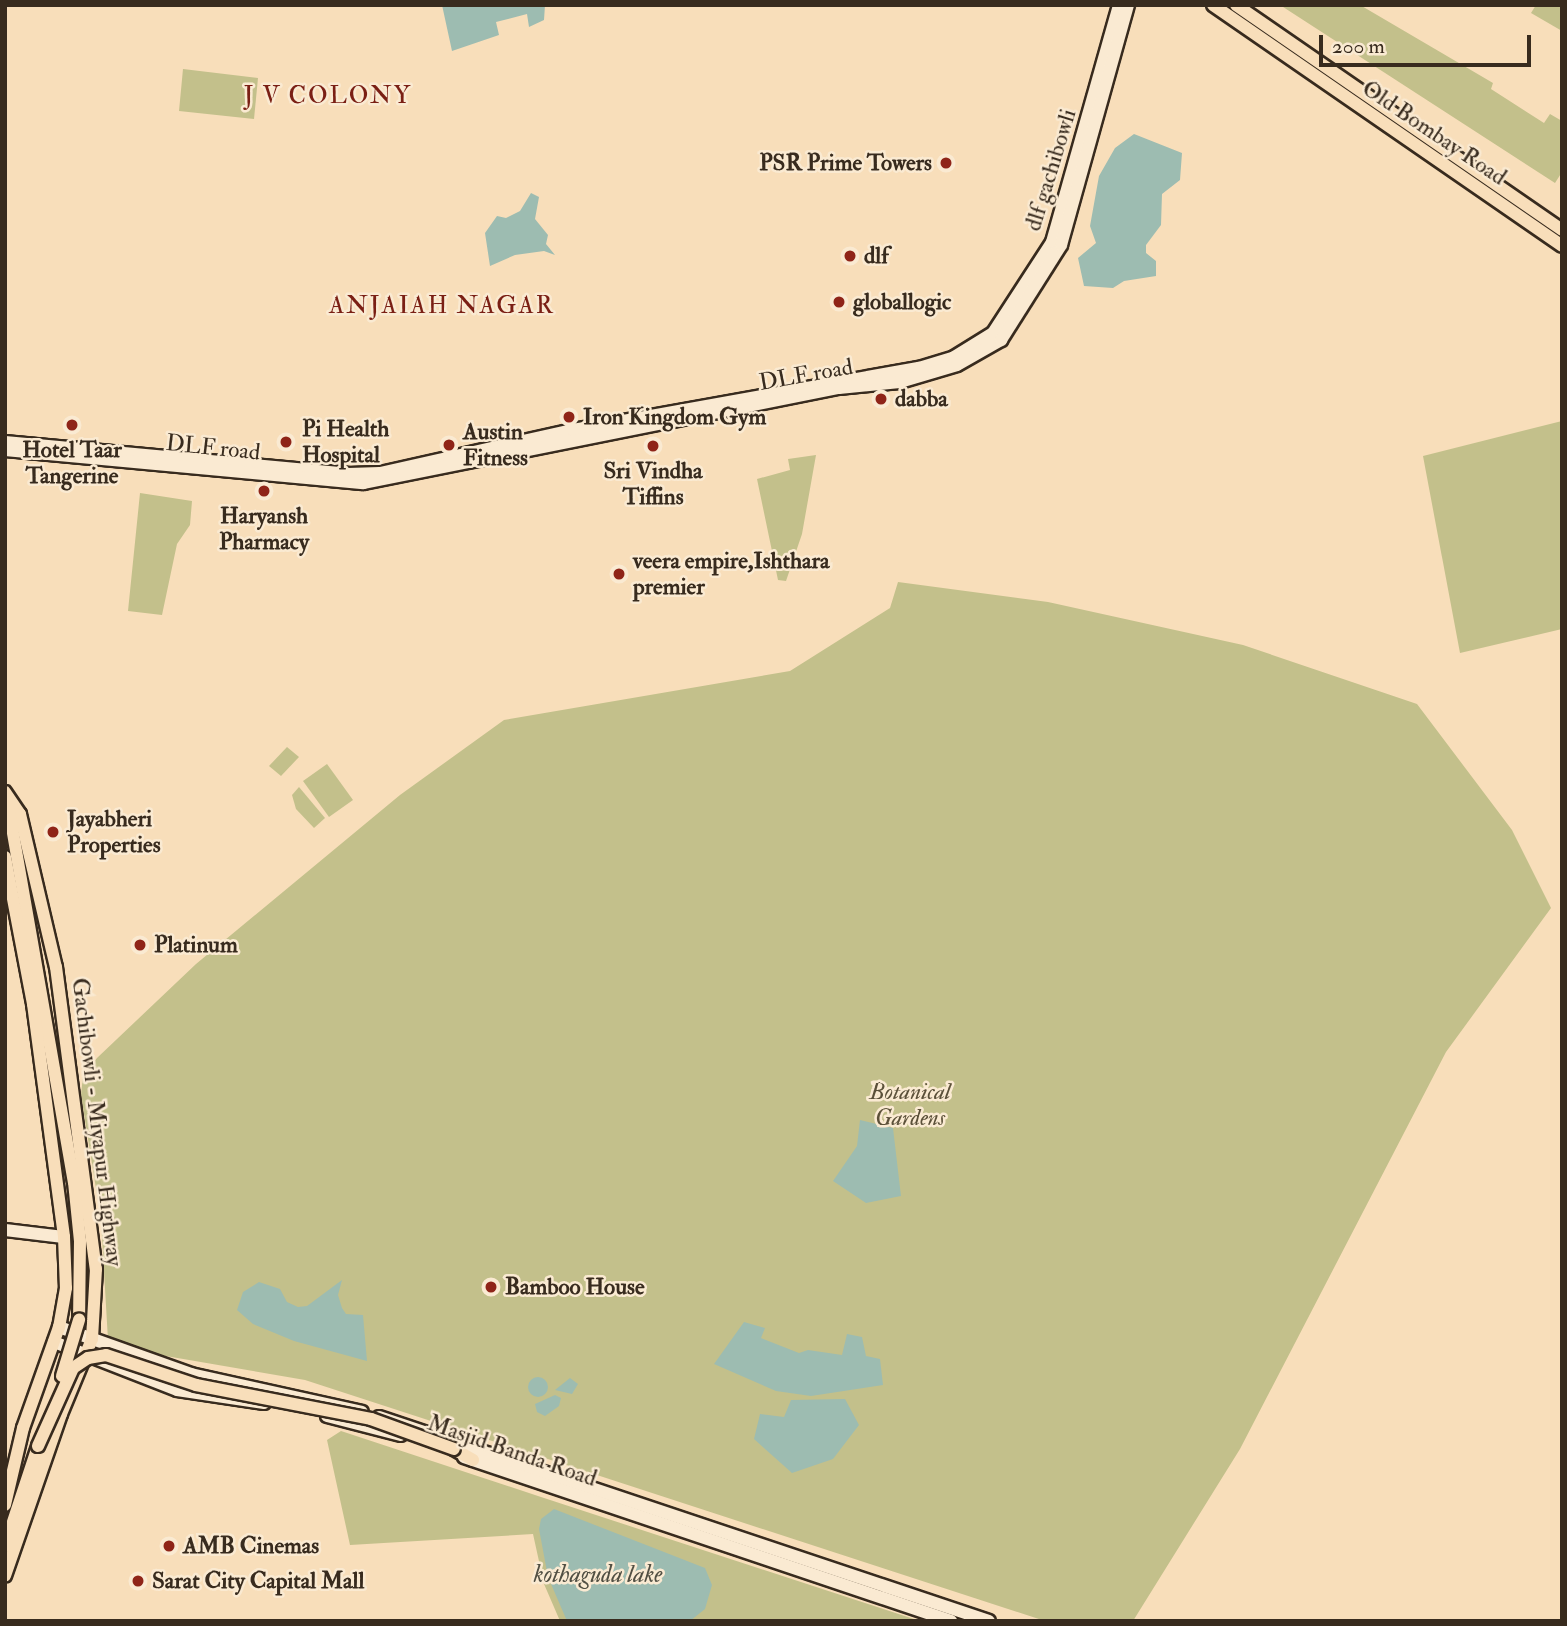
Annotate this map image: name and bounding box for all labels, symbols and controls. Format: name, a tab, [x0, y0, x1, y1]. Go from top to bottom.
scale bar	[1322, 21, 1534, 65]
text: 200 m	[1332, 33, 1385, 60]
street label: Old Bombay Road	[1357, 75, 1511, 191]
district label: J V COLONY	[245, 82, 411, 110]
street label: dlf gachibowli	[1019, 106, 1083, 234]
place label: PSR Prime Towers	[759, 149, 932, 177]
marker: PSR Prime Towers	[938, 155, 954, 171]
place label: dlf	[864, 242, 889, 270]
marker: dlf	[842, 248, 858, 264]
place label: globallogic	[853, 288, 951, 316]
district label: ANJAIAH NAGAR	[331, 292, 553, 320]
marker: globallogic	[831, 294, 847, 310]
street label: DLF road	[757, 353, 855, 397]
place label: dabba	[895, 385, 948, 413]
marker: dabba	[873, 391, 889, 407]
place label: Iron Kingdom Gym	[583, 403, 766, 431]
marker: Iron Kingdom Gym	[561, 409, 577, 425]
place label: Pi Health Hospital	[302, 415, 389, 469]
marker: Hotel Taar Tangerine	[64, 417, 80, 433]
place label: Austin Fitness	[463, 418, 528, 472]
street label: DLF road	[164, 429, 262, 467]
marker: Pi Health Hospital	[276, 432, 296, 452]
place label: Hotel Taar Tangerine	[22, 436, 122, 490]
marker: Austin Fitness	[441, 437, 457, 453]
marker: Sri Vindha Tiffins	[645, 438, 661, 454]
place label: Sri Vindha Tiffins	[603, 457, 703, 511]
marker: Haryansh Pharmacy	[256, 483, 272, 499]
place label: Haryansh Pharmacy	[219, 502, 309, 556]
place label: veera empire,Ishthara premier	[633, 547, 829, 601]
marker: veera empire,Ishthara premier	[611, 566, 627, 582]
place label: Jayabheri Properties	[67, 805, 161, 859]
marker: Jayabheri Properties	[45, 824, 61, 840]
place label: Platinum	[154, 931, 238, 959]
marker: Platinum	[132, 937, 148, 953]
street label: Gachibowli - Miyapur Highway	[66, 976, 128, 1268]
park label: Botanical Gardens	[870, 1078, 950, 1132]
place label: Bamboo House	[505, 1273, 645, 1301]
marker: Bamboo House	[483, 1279, 499, 1295]
street label: Masjid Banda Road	[424, 1409, 600, 1493]
place label: AMB Cinemas	[183, 1532, 319, 1560]
marker: AMB Cinemas	[161, 1538, 177, 1554]
water label: kothaguda lake	[534, 1561, 662, 1589]
place label: Sarat City Capital Mall	[152, 1567, 364, 1595]
marker: Sarat City Capital Mall	[130, 1573, 146, 1589]

